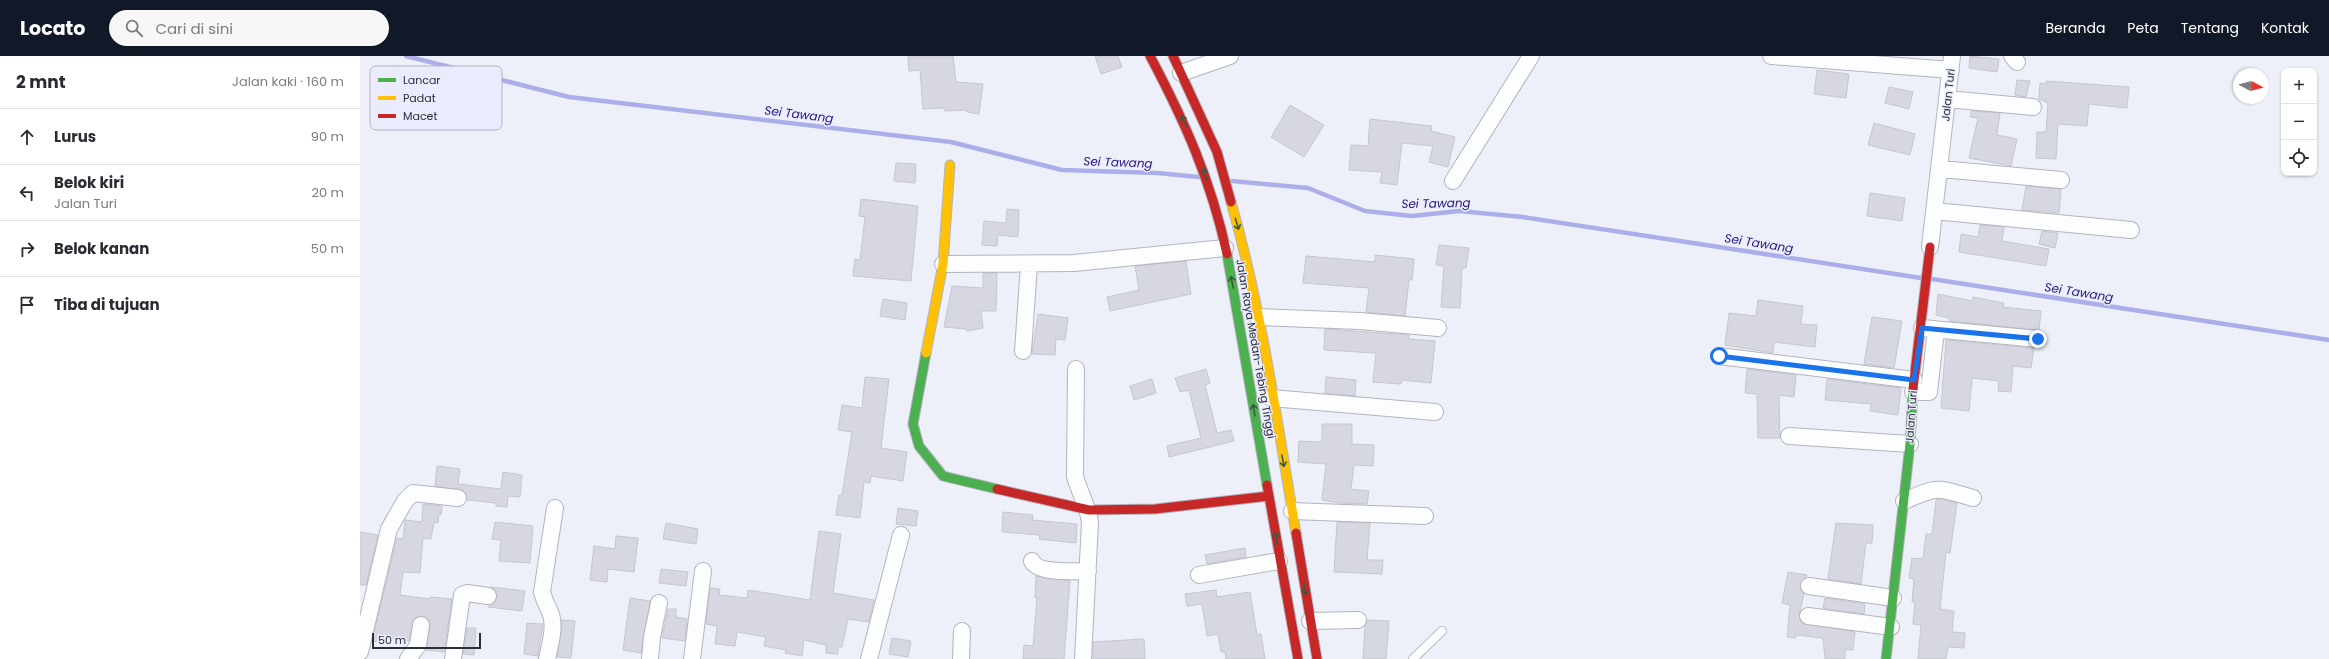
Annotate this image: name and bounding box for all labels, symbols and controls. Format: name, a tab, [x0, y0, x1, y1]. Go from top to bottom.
search box	[109, 10, 389, 46]
text: Locato	[20, 15, 85, 42]
icon: search	[123, 17, 145, 39]
text: Cari di sini	[155, 18, 233, 39]
text: Beranda	[2046, 18, 2105, 38]
text: Peta	[2127, 18, 2159, 38]
text: Tentang	[2181, 18, 2239, 38]
text: Kontak	[2261, 18, 2309, 38]
legend	[370, 66, 502, 130]
street label: Jalan Turi	[1937, 67, 1959, 122]
north arrow	[2233, 68, 2269, 104]
map controls	[2281, 68, 2317, 176]
button: +	[2281, 68, 2317, 104]
text: 2 mnt	[16, 70, 66, 94]
text: Jalan kaki · 160 m	[232, 72, 344, 91]
text: Lancar	[403, 72, 440, 88]
text: Padat	[403, 90, 436, 106]
water label: Sei Tawang	[764, 101, 834, 127]
button: −	[2281, 104, 2317, 140]
text: Macet	[403, 108, 437, 124]
one-way arrow	[1179, 116, 1187, 128]
icon: ahead	[16, 126, 38, 148]
text: Lurus	[54, 126, 96, 147]
text: 90 m	[311, 127, 344, 146]
button: locate	[2281, 140, 2317, 176]
water label: Sei Tawang	[1083, 152, 1153, 172]
one-way arrow	[1200, 169, 1208, 181]
text: Belok kiri	[54, 172, 124, 193]
icon: left	[16, 182, 38, 204]
text: 20 m	[311, 183, 344, 202]
text: Jalan Turi	[54, 194, 117, 213]
water label: Sei Tawang	[1401, 194, 1471, 212]
one-way arrow	[1234, 217, 1241, 230]
water label: Sei Tawang	[1723, 229, 1795, 257]
icon: right	[16, 238, 38, 260]
text: Belok kanan	[54, 238, 149, 259]
text: 50 m	[311, 239, 344, 258]
street label: Jalan Raya Medan-Tebing Tinggi	[1232, 258, 1280, 440]
one-way arrow	[1228, 276, 1236, 289]
water label: Sei Tawang	[2043, 278, 2115, 306]
icon: arrive	[16, 294, 38, 316]
text: Tiba di tujuan	[54, 294, 160, 315]
route end	[2029, 330, 2047, 348]
route start	[1710, 347, 1728, 365]
street label: Jalan Turi	[1901, 390, 1921, 444]
one-way arrow	[1250, 404, 1258, 417]
one-way arrow	[1280, 454, 1288, 467]
one-way arrow	[1272, 532, 1280, 545]
one-way arrow	[1301, 582, 1309, 595]
scale bar	[372, 631, 481, 650]
text: 50 m	[378, 632, 406, 648]

